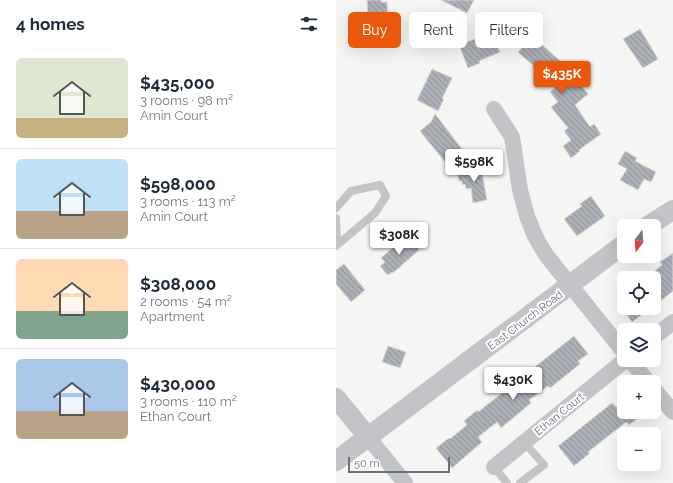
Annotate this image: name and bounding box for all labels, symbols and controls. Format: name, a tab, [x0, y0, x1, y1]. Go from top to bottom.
chip: Buy	[348, 12, 401, 48]
chip: Rent	[409, 12, 467, 48]
chip: Filters	[475, 12, 543, 48]
icon: filters	[298, 13, 320, 35]
text: 4 homes	[16, 14, 85, 34]
pin: $435K	[534, 61, 590, 95]
text: $435K	[543, 66, 581, 81]
text: $435,000	[140, 73, 215, 93]
icon: home	[48, 74, 96, 122]
text: 3 rooms · 98 m²	[140, 93, 233, 108]
text: Amin Court	[140, 108, 208, 123]
pin: $598K	[446, 149, 502, 183]
text: $598K	[454, 154, 494, 169]
text: $598,000	[140, 174, 216, 194]
icon: home	[48, 175, 96, 223]
text: 3 rooms · 113 m²	[140, 194, 236, 209]
text: Amin Court	[140, 209, 208, 224]
north arrow	[617, 219, 661, 263]
map controls	[617, 219, 661, 471]
pin: $308K	[371, 222, 427, 256]
text: $308K	[379, 227, 419, 242]
button: locate	[617, 271, 661, 315]
text: $308,000	[140, 274, 216, 294]
icon: home	[48, 275, 96, 323]
street label: East Church Road	[485, 288, 565, 353]
text: 2 rooms · 54 m²	[140, 294, 232, 309]
text: Apartment	[140, 309, 204, 324]
button: layers	[617, 323, 661, 367]
pin: $430K	[485, 367, 541, 401]
text: $430K	[493, 372, 533, 387]
text: $430,000	[140, 374, 216, 394]
icon: home	[48, 375, 96, 423]
button: +	[617, 375, 661, 419]
street label: Ethan Court	[532, 390, 587, 438]
text: 3 rooms · 110 m²	[140, 394, 237, 409]
text: Ethan Court	[140, 409, 211, 424]
button: −	[617, 427, 661, 471]
scale bar	[348, 455, 450, 474]
text: 50 m	[354, 457, 380, 470]

